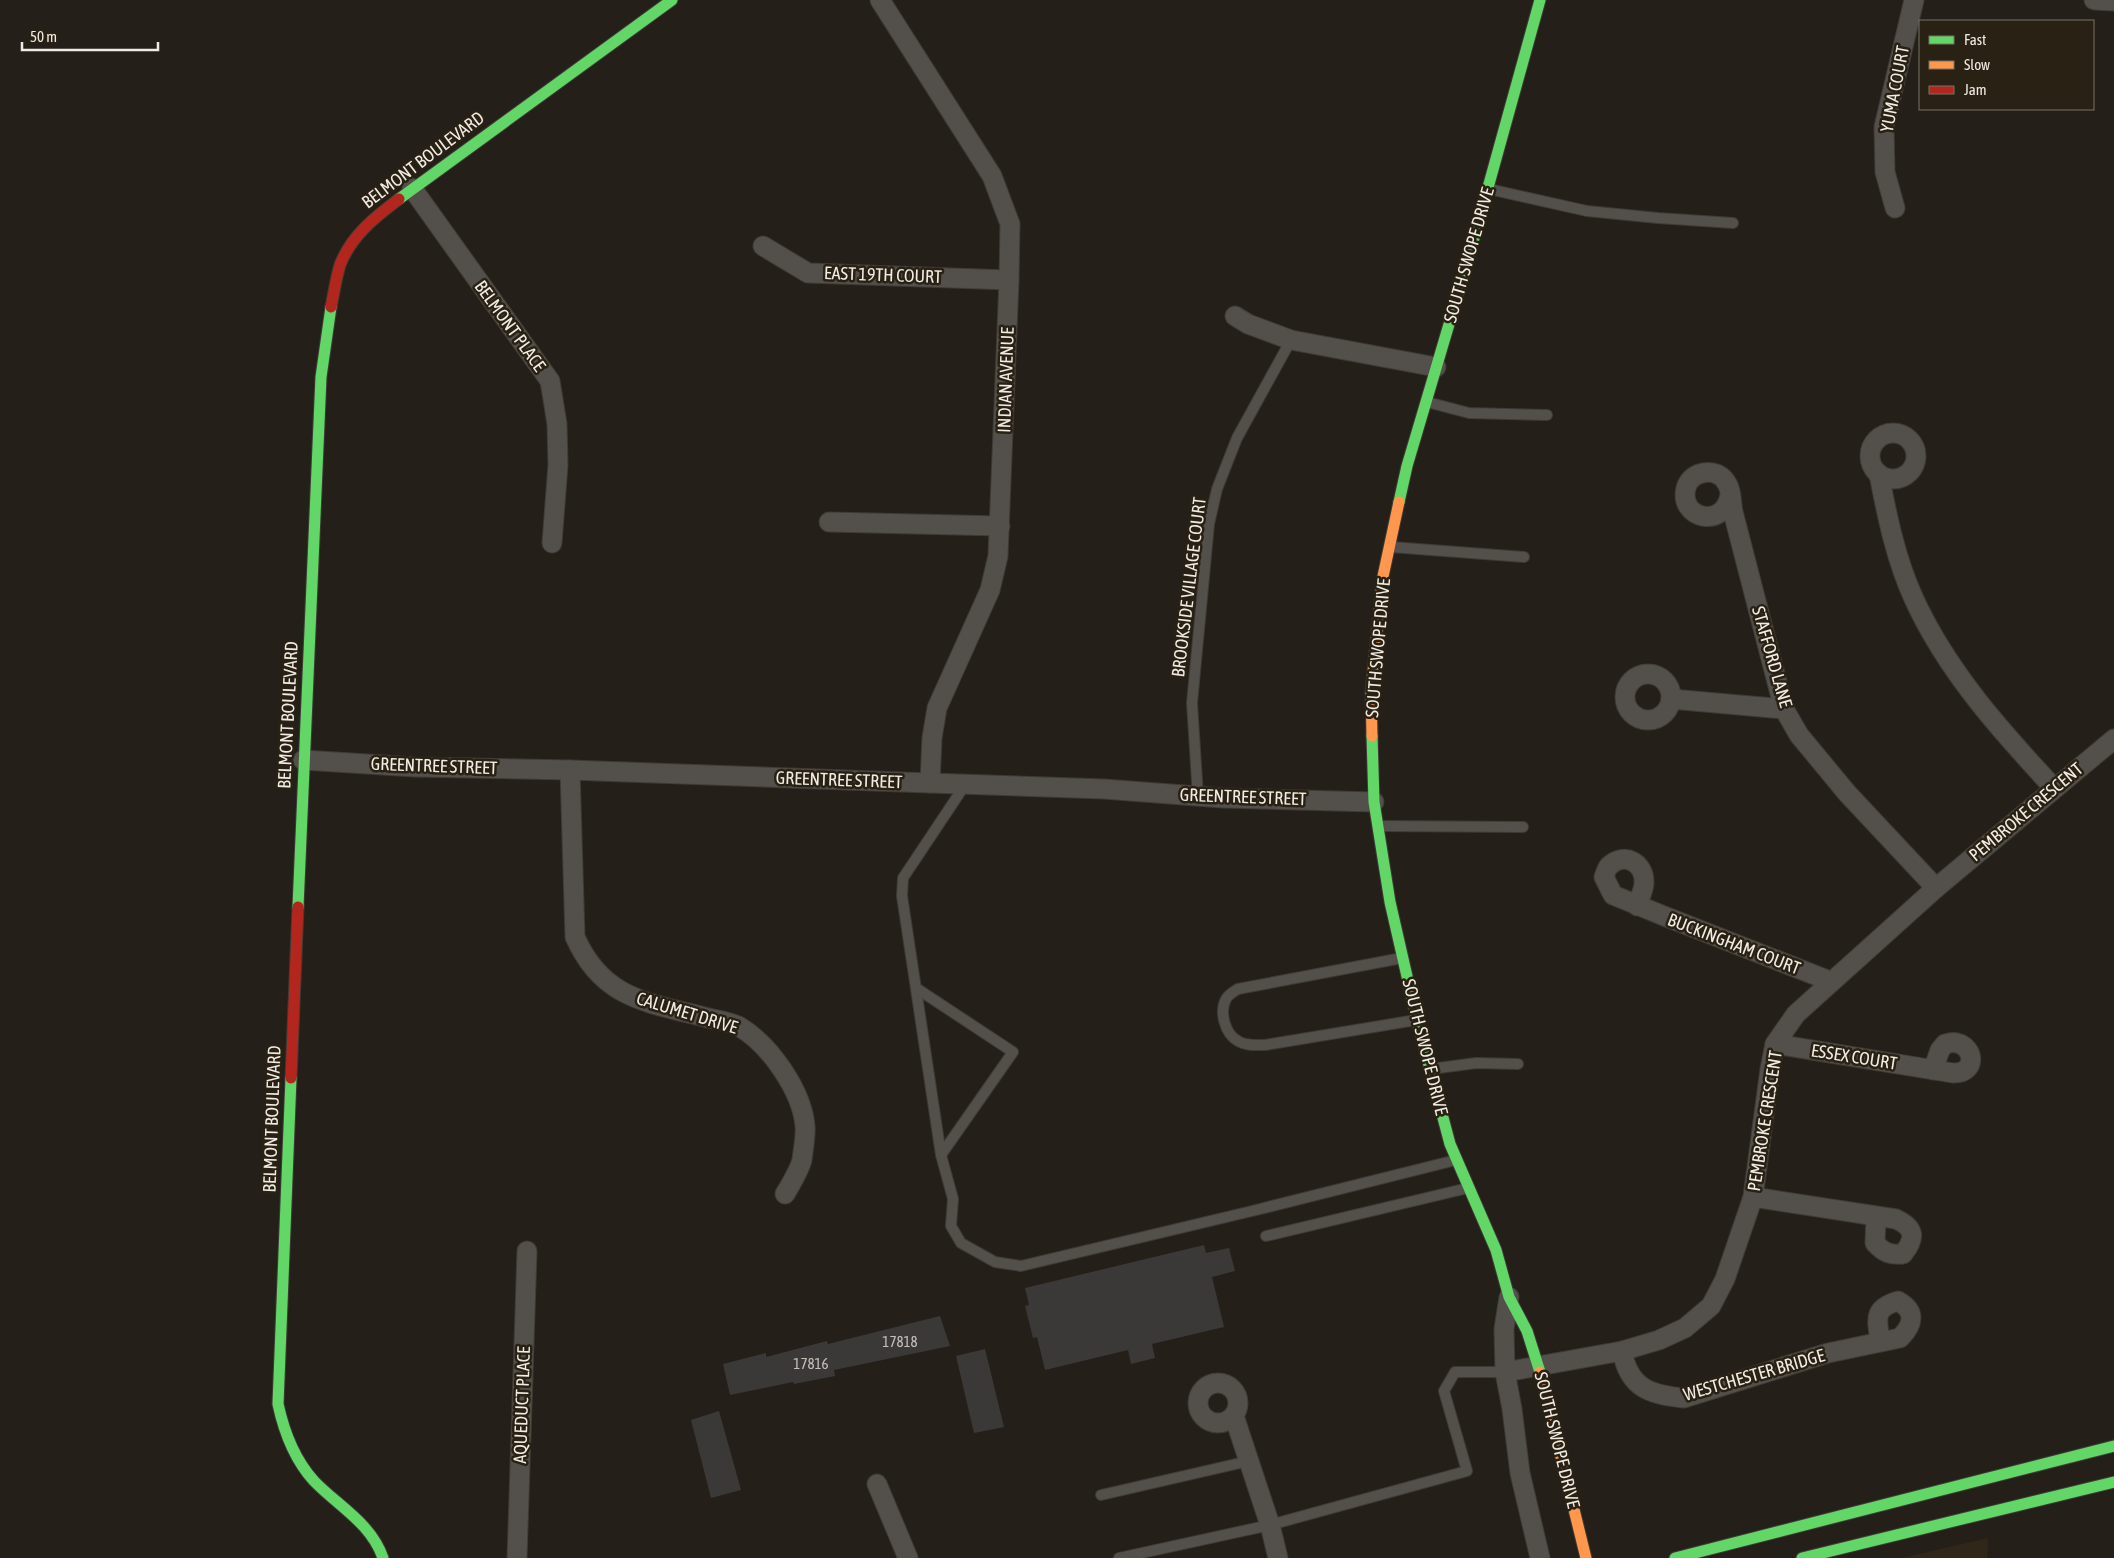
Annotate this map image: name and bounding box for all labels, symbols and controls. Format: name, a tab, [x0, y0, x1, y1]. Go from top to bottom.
scale bar	[22, 20, 159, 52]
legend	[1919, 20, 2094, 110]
text: 50 m	[30, 28, 57, 45]
text: Fast	[1964, 31, 1986, 48]
street label: YUMA COURT	[1876, 44, 1913, 134]
text: Slow	[1964, 56, 1990, 73]
text: Jam	[1964, 81, 1987, 98]
street label: BELMONT BOULEVARD	[358, 107, 488, 212]
street label: SOUTH SWOPE DRIVE	[1439, 185, 1498, 325]
street label: EAST 19TH COURT	[824, 262, 942, 287]
street label: BELMONT PLACE	[470, 276, 551, 375]
street label: INDIAN AVENUE	[993, 327, 1018, 433]
street label: BROOKSIDE VILLAGE COURT	[1167, 496, 1210, 678]
street label: SOUTH SWOPE DRIVE	[1361, 577, 1394, 718]
street label: STAFFORD LANE	[1748, 604, 1797, 710]
street label: BELMONT BOULEVARD	[273, 641, 302, 789]
street label: GREENTREE STREET	[370, 753, 498, 778]
street label: PEMBROKE CRESCENT	[1965, 758, 2087, 865]
street label: GREENTREE STREET	[775, 767, 903, 792]
street label: GREENTREE STREET	[1179, 784, 1307, 809]
street label: BUCKINGHAM COURT	[1665, 909, 1804, 979]
street label: SOUTH SWOPE DRIVE	[1398, 977, 1453, 1117]
street label: CALUMET DRIVE	[634, 987, 741, 1038]
street label: ESSEX COURT	[1810, 1039, 1899, 1074]
street label: BELMONT BOULEVARD	[258, 1045, 285, 1193]
street label: PEMBROKE CRESCENT	[1743, 1049, 1786, 1193]
house number: 17818	[882, 1333, 918, 1350]
street label: WESTCHESTER BRIDGE	[1681, 1344, 1827, 1405]
street label: AQUEDUCT PLACE	[509, 1346, 534, 1464]
house number: 17816	[793, 1355, 829, 1372]
street label: SOUTH SWOPE DRIVE	[1530, 1370, 1585, 1510]

